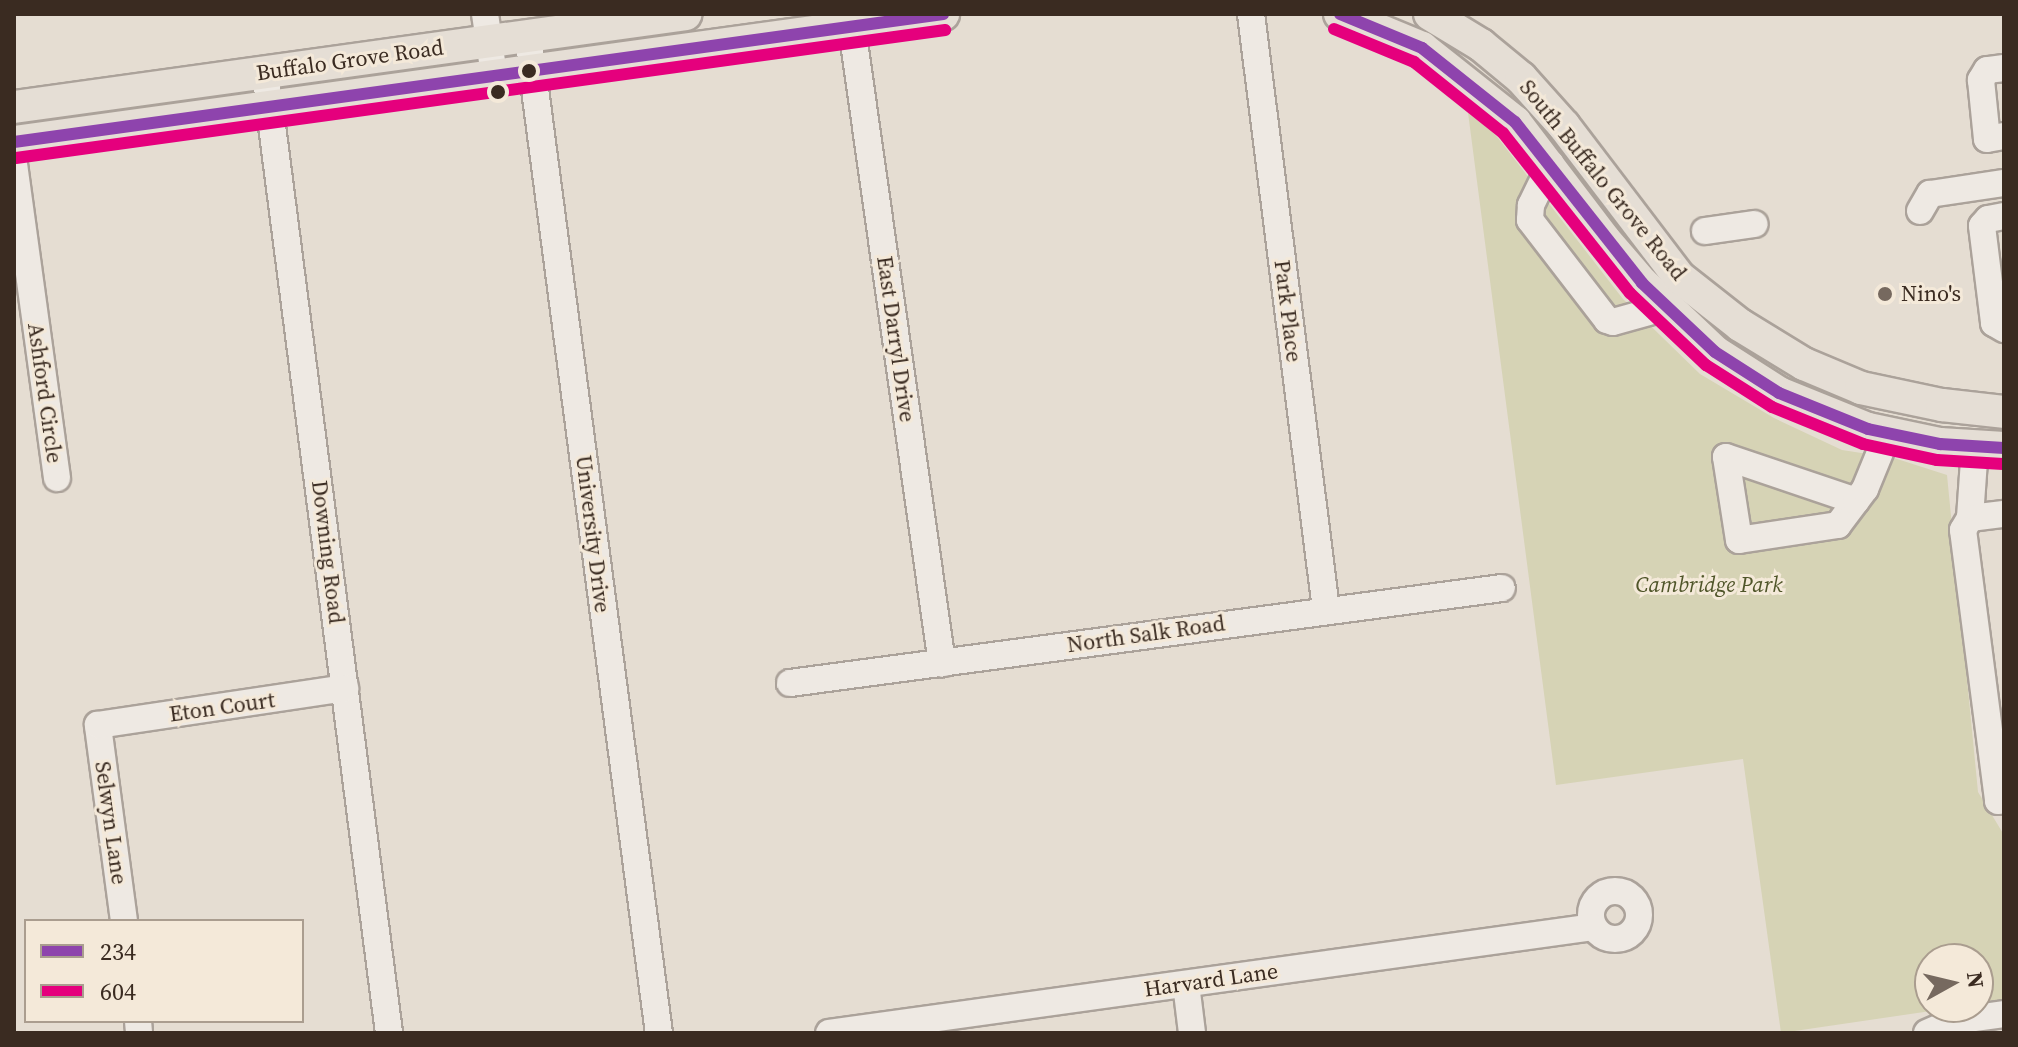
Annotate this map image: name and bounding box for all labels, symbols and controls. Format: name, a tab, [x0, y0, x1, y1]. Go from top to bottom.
street label: Buffalo Grove Road	[255, 34, 445, 86]
unlabelled marker	[521, 63, 537, 79]
street label: South Buffalo Grove Road	[1514, 74, 1692, 286]
unlabelled marker	[490, 84, 506, 100]
street label: East Darryl Drive	[871, 254, 921, 424]
street label: Park Place	[1269, 258, 1307, 364]
place label: Nino's	[1901, 281, 1961, 307]
marker: Nino's	[1876, 285, 1894, 303]
street label: Ashford Circle	[22, 321, 68, 465]
street label: University Drive	[570, 454, 616, 614]
street label: Downing Road	[306, 479, 350, 625]
park label: Cambridge Park	[1635, 572, 1783, 598]
street label: North Salk Road	[1065, 610, 1227, 658]
street label: Eton Court	[167, 687, 277, 727]
street label: Selwyn Lane	[89, 760, 133, 886]
legend	[24, 919, 304, 1023]
text: 234	[100, 935, 136, 968]
north arrow	[1914, 943, 1994, 1023]
street label: Harvard Lane	[1142, 958, 1280, 1002]
text: N	[1960, 970, 1992, 990]
text: 604	[100, 975, 136, 1008]

